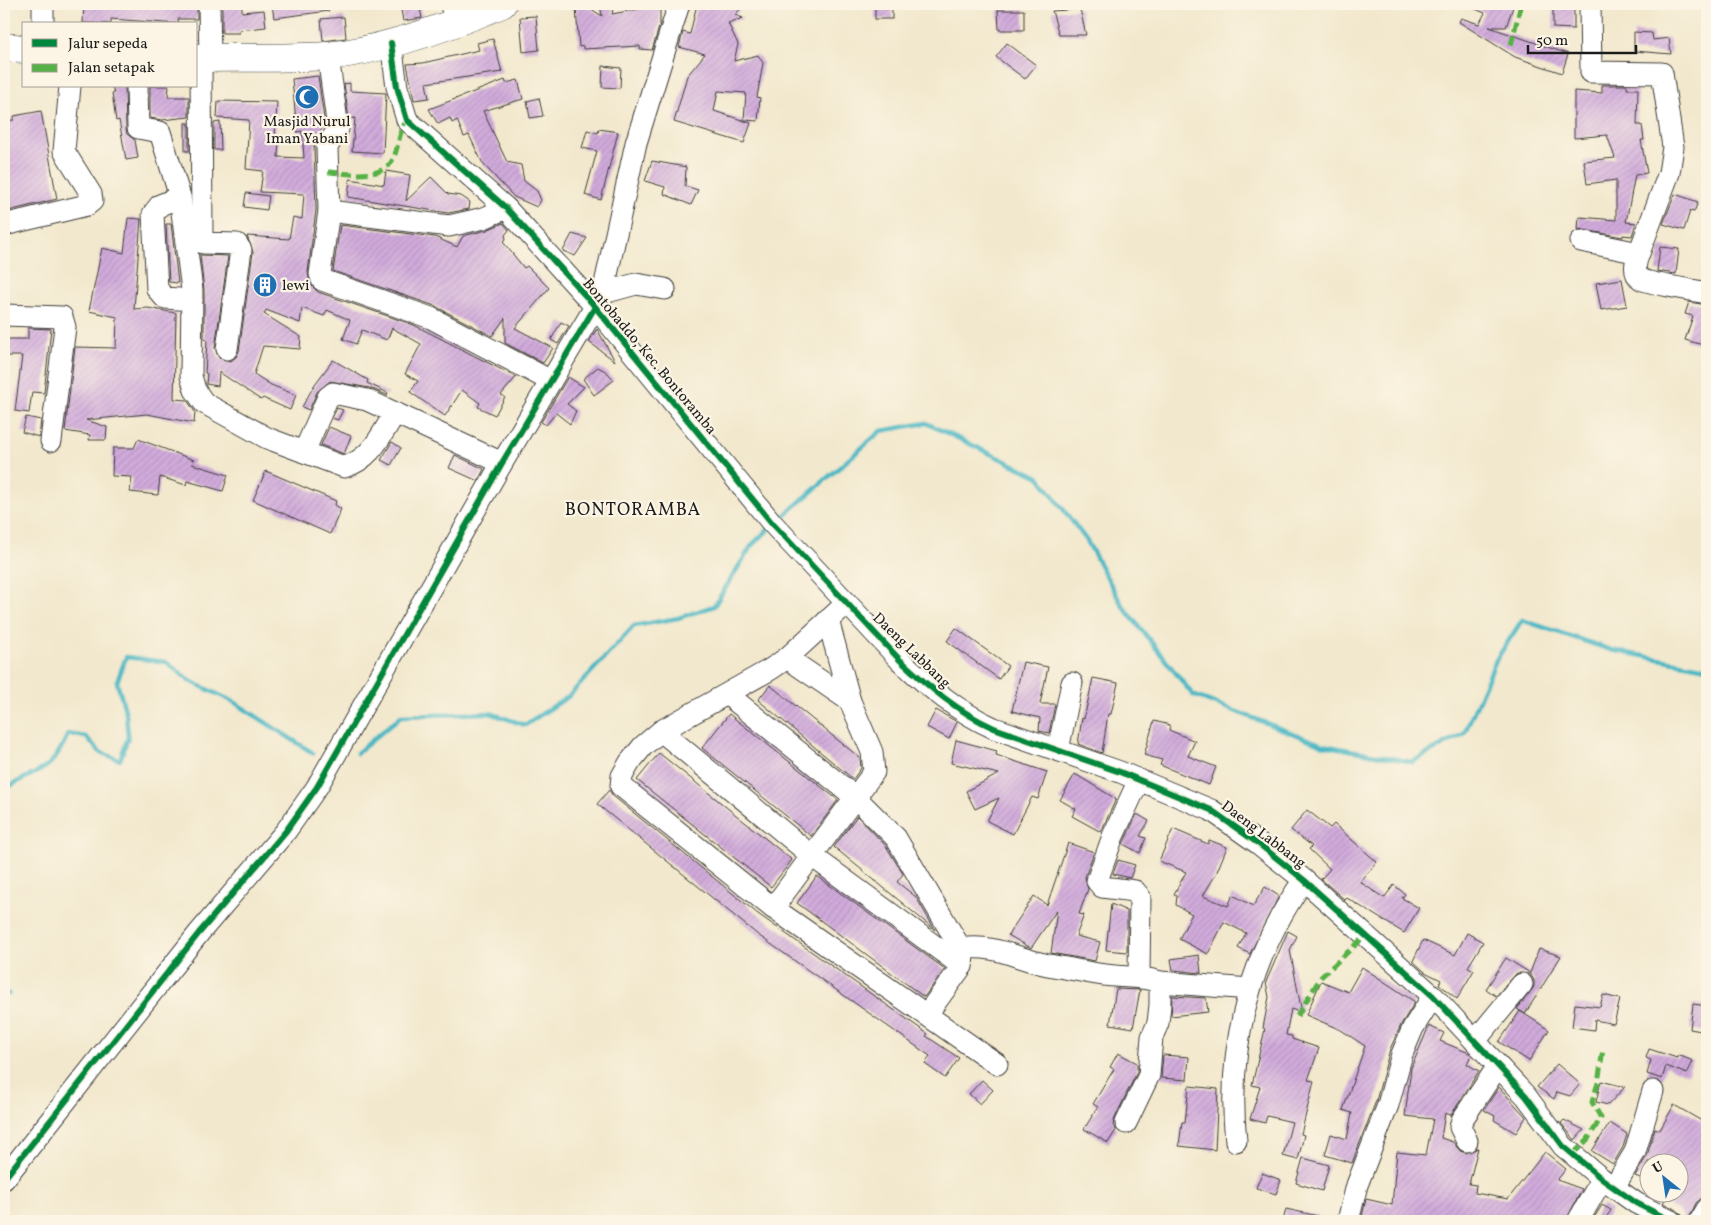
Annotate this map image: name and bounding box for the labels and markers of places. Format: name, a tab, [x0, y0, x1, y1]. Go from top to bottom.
mosque icon: Masjid Nurul Iman Yabani	[294, 84, 320, 110]
place label: Masjid Nurul Iman Yabani	[264, 112, 350, 150]
building icon: lewi	[252, 272, 278, 298]
place label: lewi	[282, 276, 310, 297]

